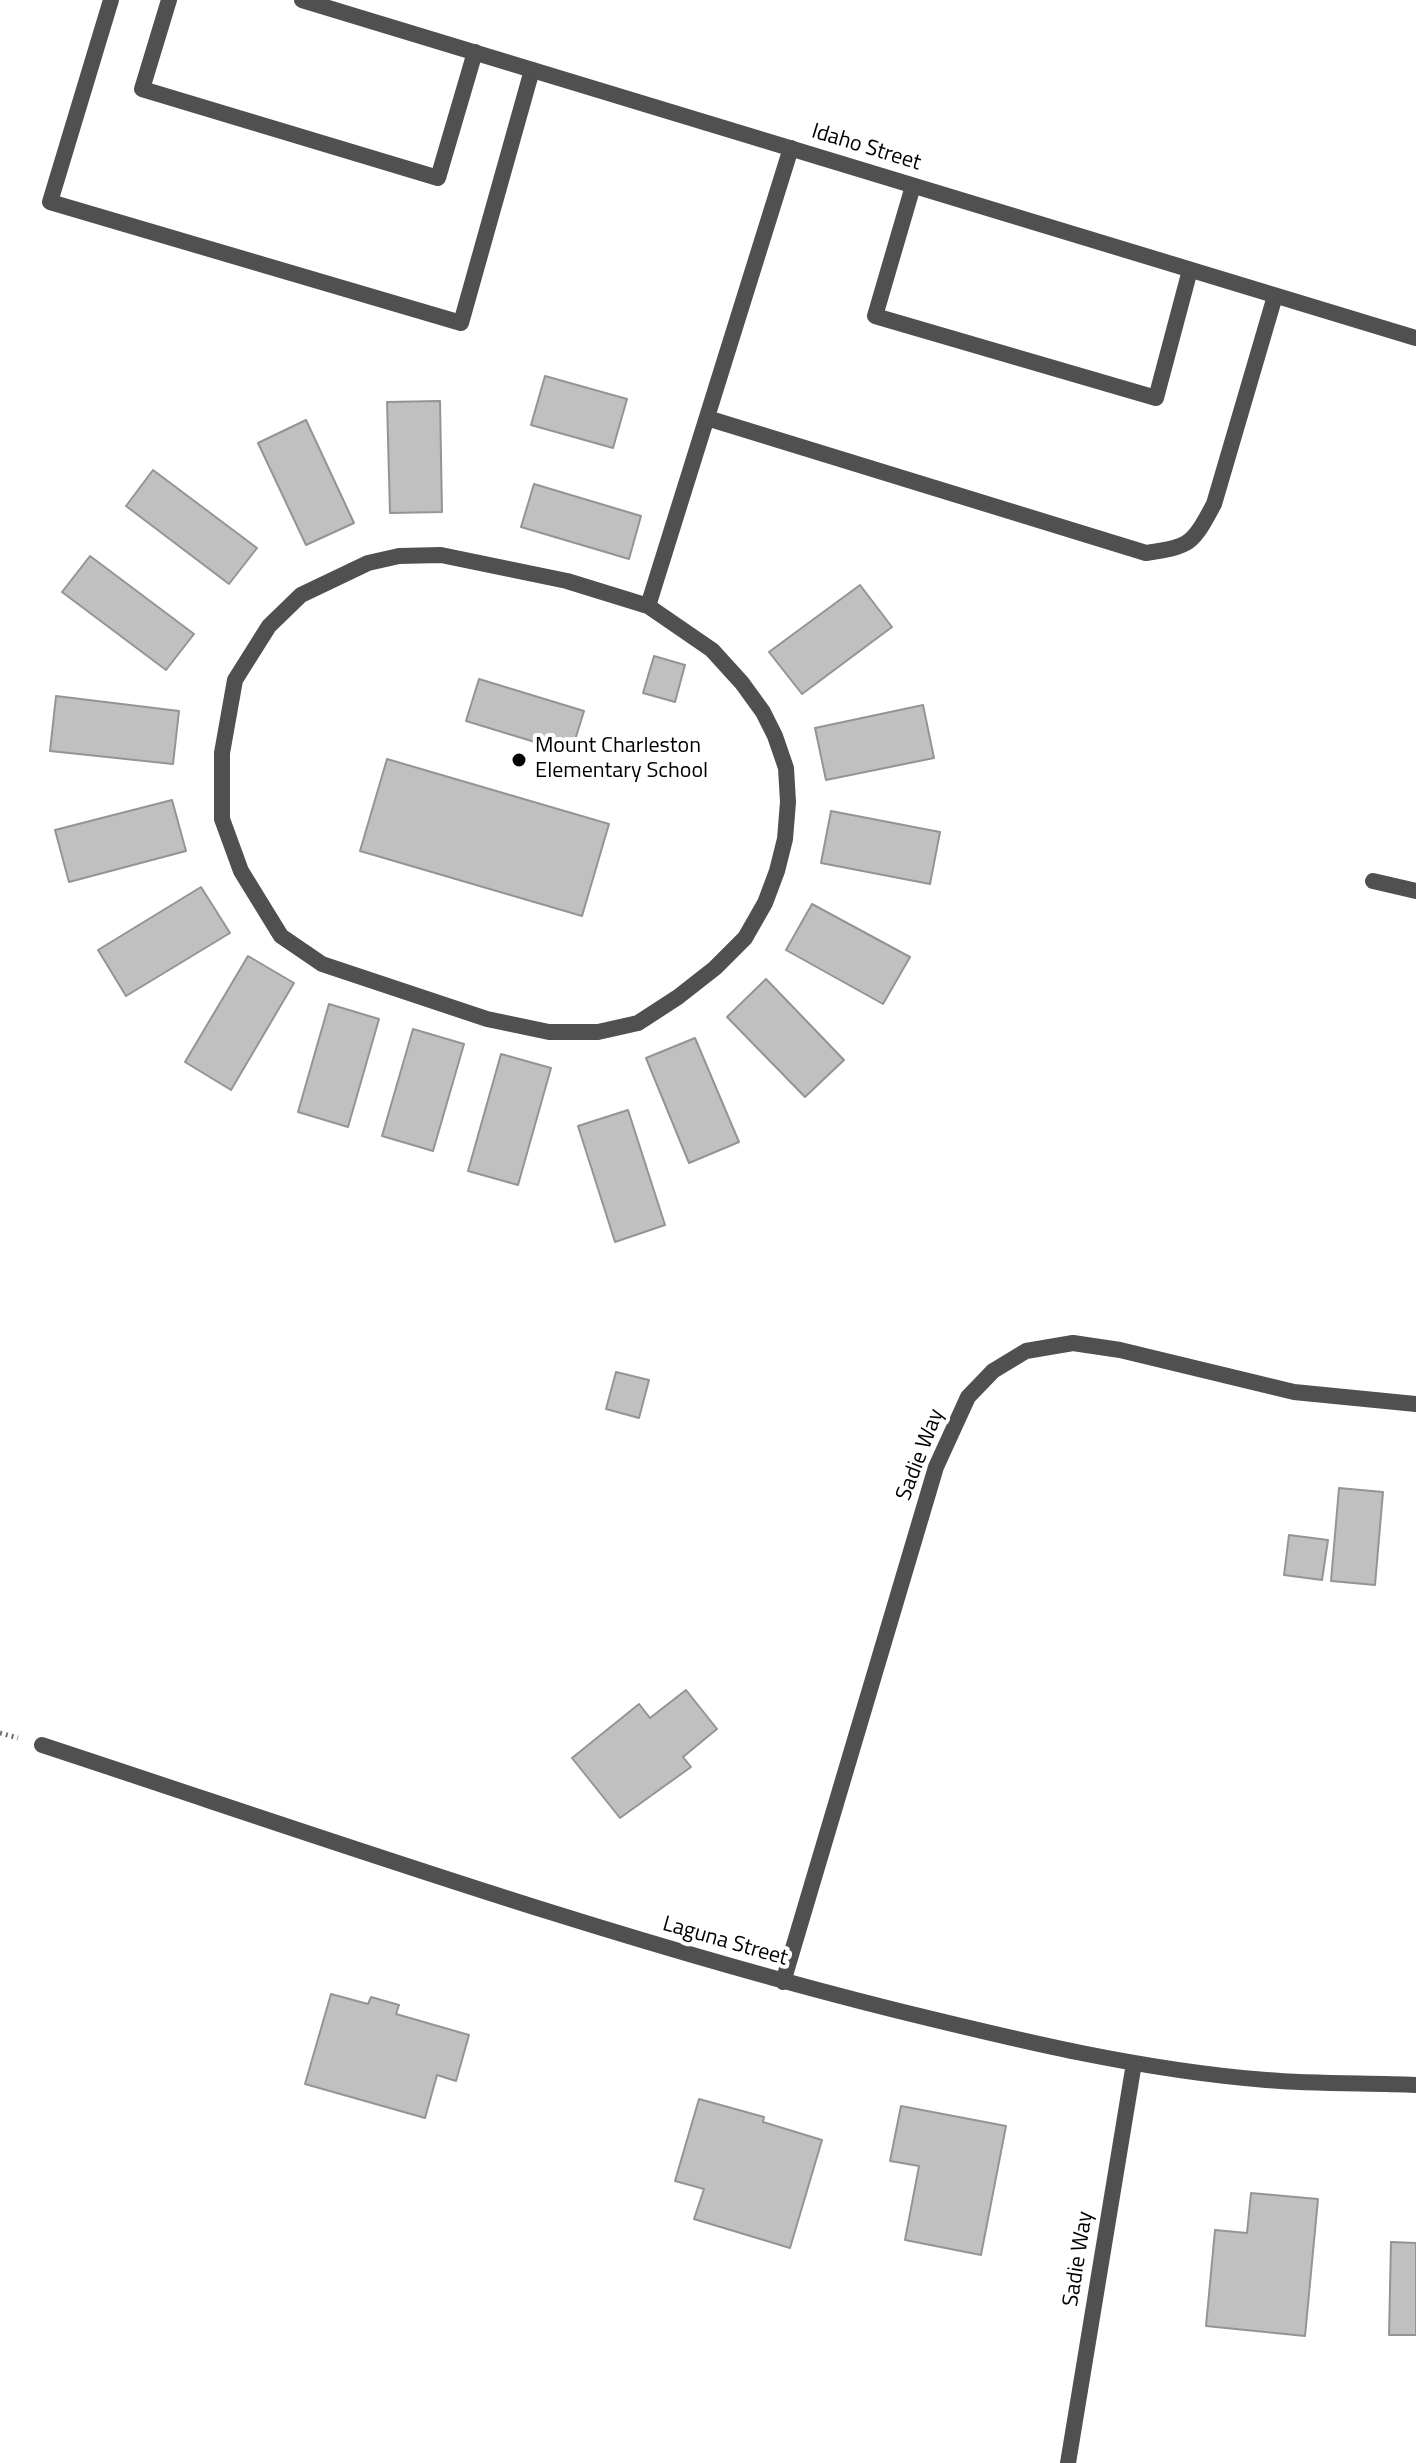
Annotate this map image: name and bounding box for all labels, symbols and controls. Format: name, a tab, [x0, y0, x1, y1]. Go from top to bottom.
street label: Idaho Street	[808, 119, 924, 177]
place label: Mount Charleston Elementary School	[535, 734, 708, 786]
marker: Mount Charleston Elementary School	[510, 751, 528, 769]
street label: Sadie Way	[891, 1405, 951, 1505]
street label: Laguna Street	[659, 1912, 791, 1972]
street label: Sadie Way	[1058, 2210, 1100, 2308]

